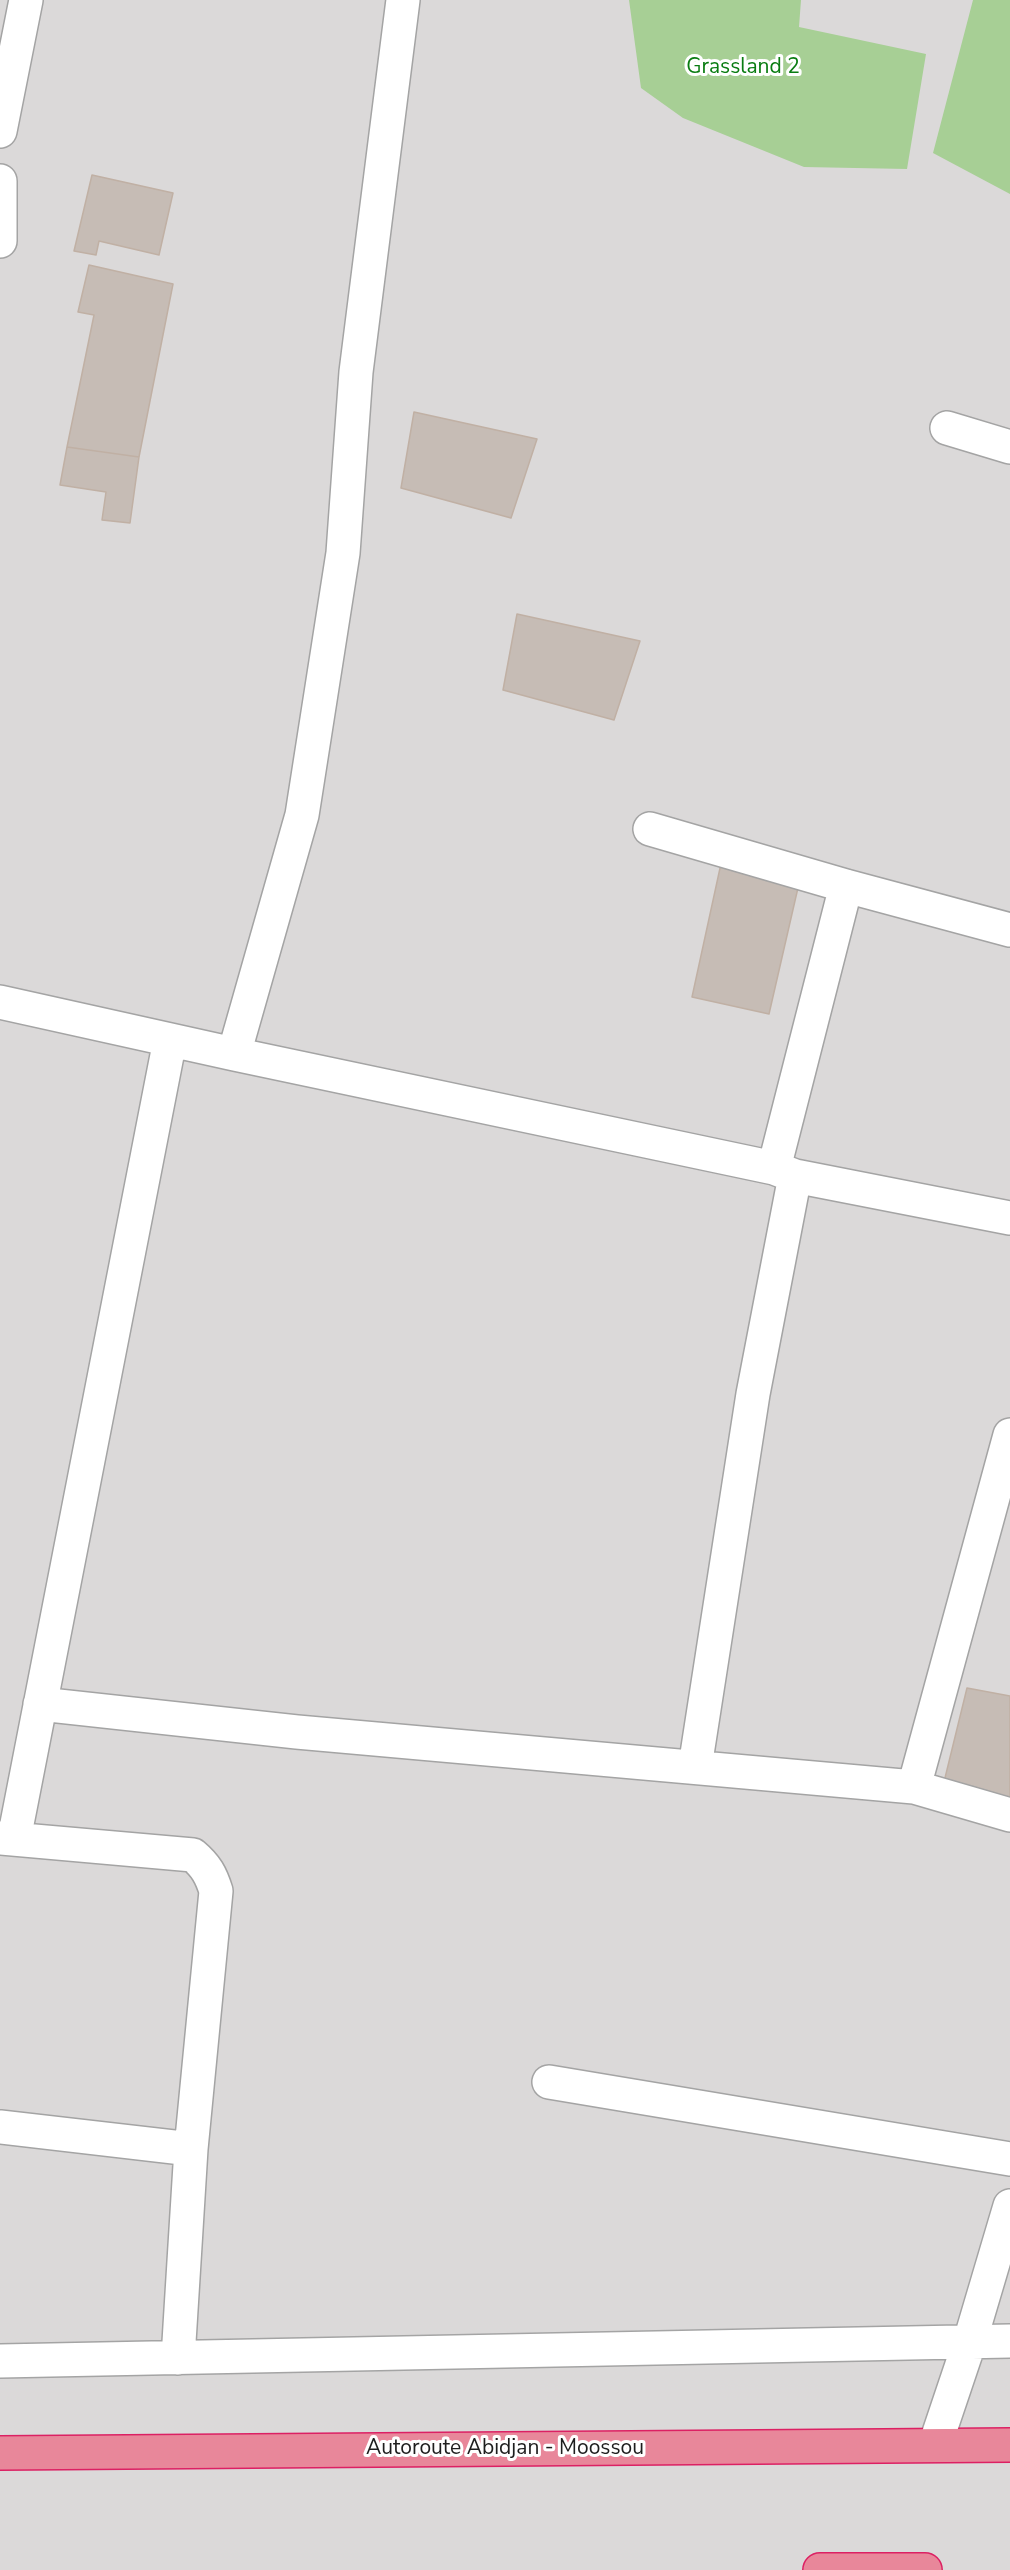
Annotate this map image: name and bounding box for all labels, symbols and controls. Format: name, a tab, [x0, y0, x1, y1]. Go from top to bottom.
park label: Grassland 2	[686, 55, 800, 81]
street label: Autoroute Abidjan - Moossou	[366, 2436, 644, 2462]

